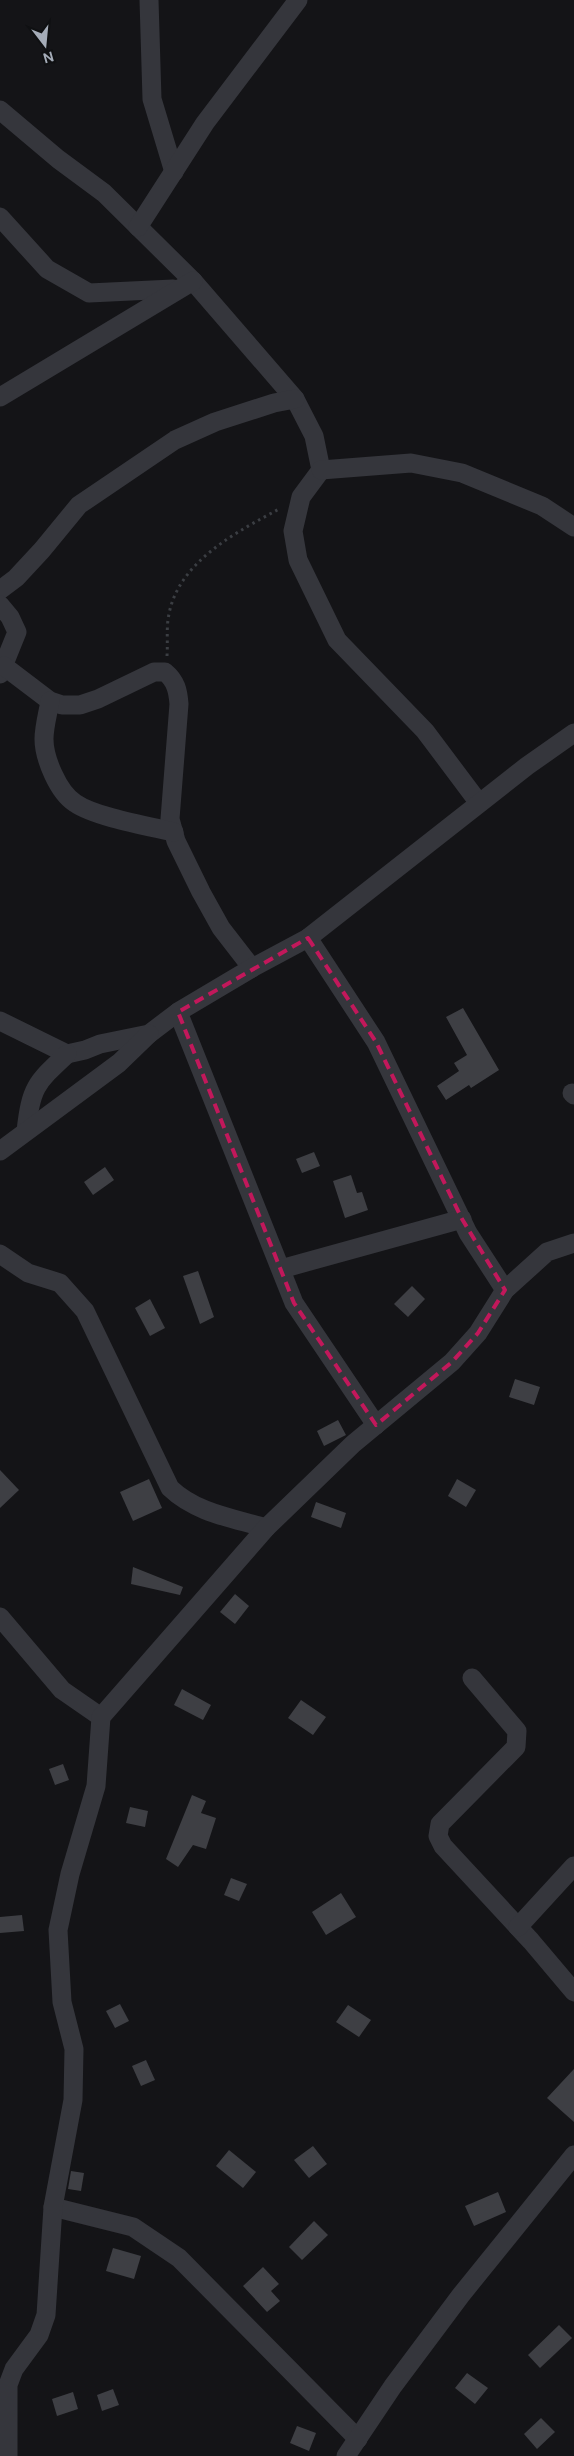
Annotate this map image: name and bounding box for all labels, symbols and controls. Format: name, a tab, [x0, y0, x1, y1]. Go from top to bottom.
north arrow	[20, 20, 70, 70]
text: N	[41, 47, 56, 68]

